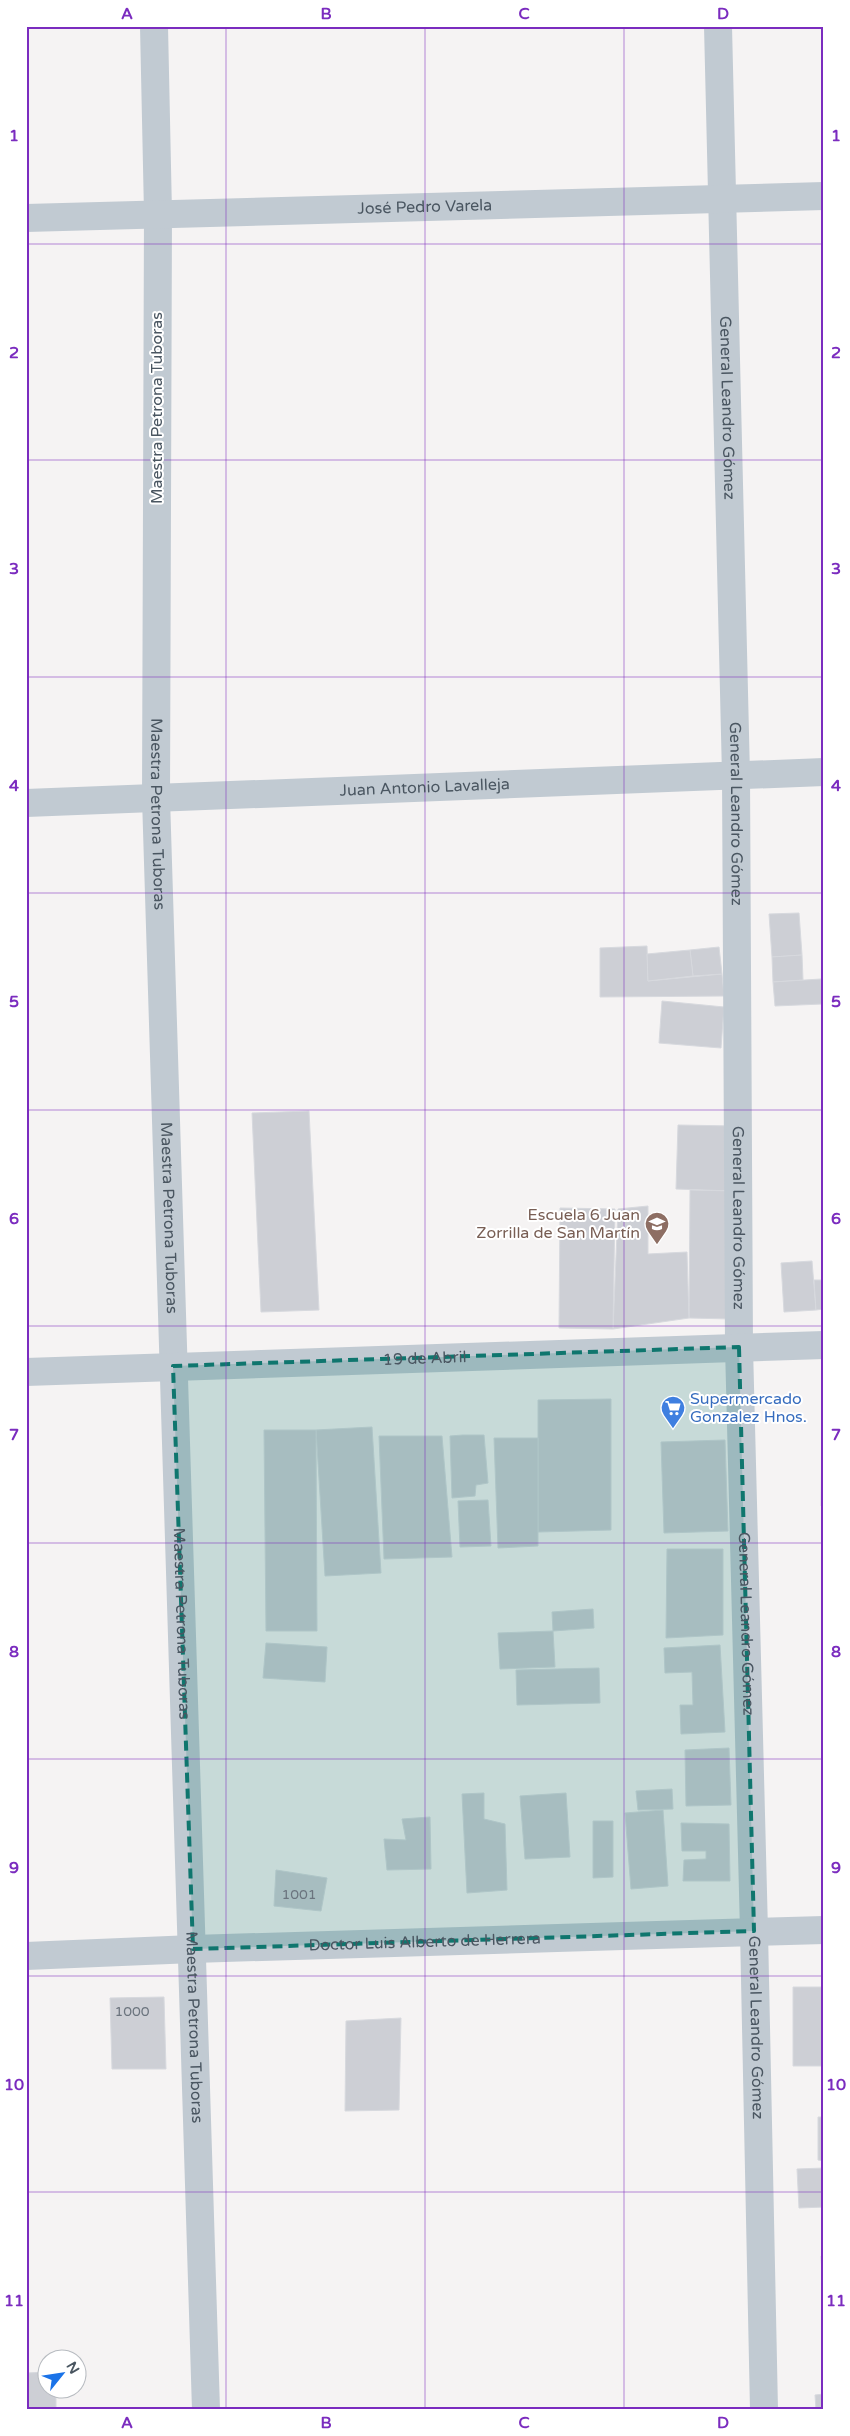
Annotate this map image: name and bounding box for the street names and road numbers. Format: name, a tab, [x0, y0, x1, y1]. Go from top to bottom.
street label: José Pedro Varela	[357, 195, 492, 219]
street label: Maestra Petrona Tuboras	[147, 312, 167, 504]
street label: General Leandro Gómez	[715, 316, 739, 500]
street label: Maestra Petrona Tuboras	[146, 718, 169, 910]
street label: General Leandro Gómez	[725, 722, 747, 906]
street label: Juan Antonio Lavalleja	[339, 774, 510, 801]
street label: Maestra Petrona Tuboras	[156, 1121, 182, 1314]
street label: General Leandro Gómez	[728, 1126, 749, 1310]
street label: 19 de Abril	[383, 1347, 467, 1370]
street label: Maestra Petrona Tuboras	[169, 1527, 195, 1720]
street label: General Leandro Gómez	[734, 1532, 758, 1716]
street label: Doctor Luis Alberto de Herrera	[308, 1929, 541, 1956]
street label: Maestra Petrona Tuboras	[181, 1931, 207, 2124]
street label: General Leandro Gómez	[744, 1935, 768, 2120]

